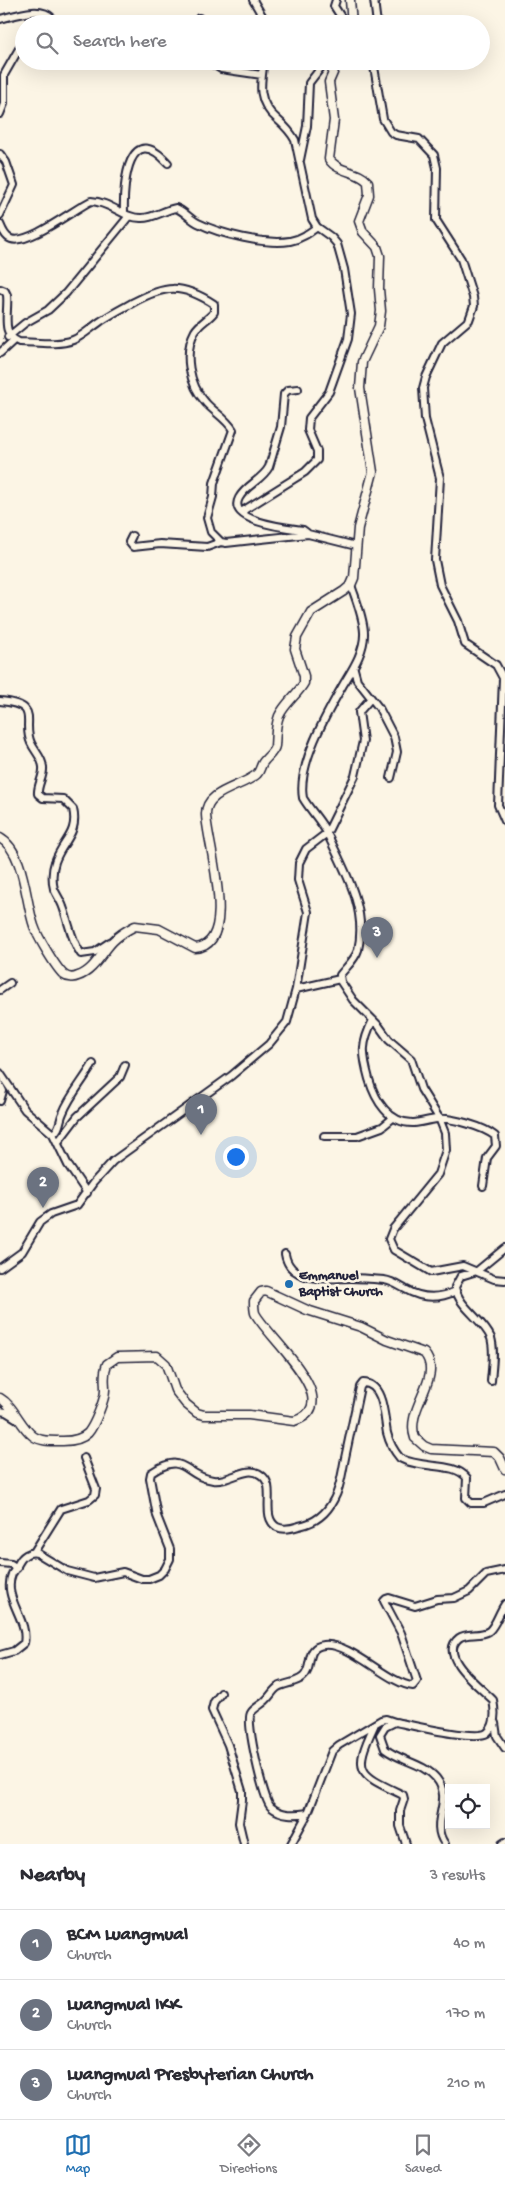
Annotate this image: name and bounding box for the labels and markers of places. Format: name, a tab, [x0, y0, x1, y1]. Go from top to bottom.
pin: 3	[361, 917, 393, 958]
pin: 1	[185, 1094, 217, 1135]
pin: 2	[27, 1167, 59, 1208]
place label: Emmanuel Baptist Church	[298, 1268, 383, 1301]
marker: Emmanuel Baptist Church	[283, 1278, 295, 1290]

